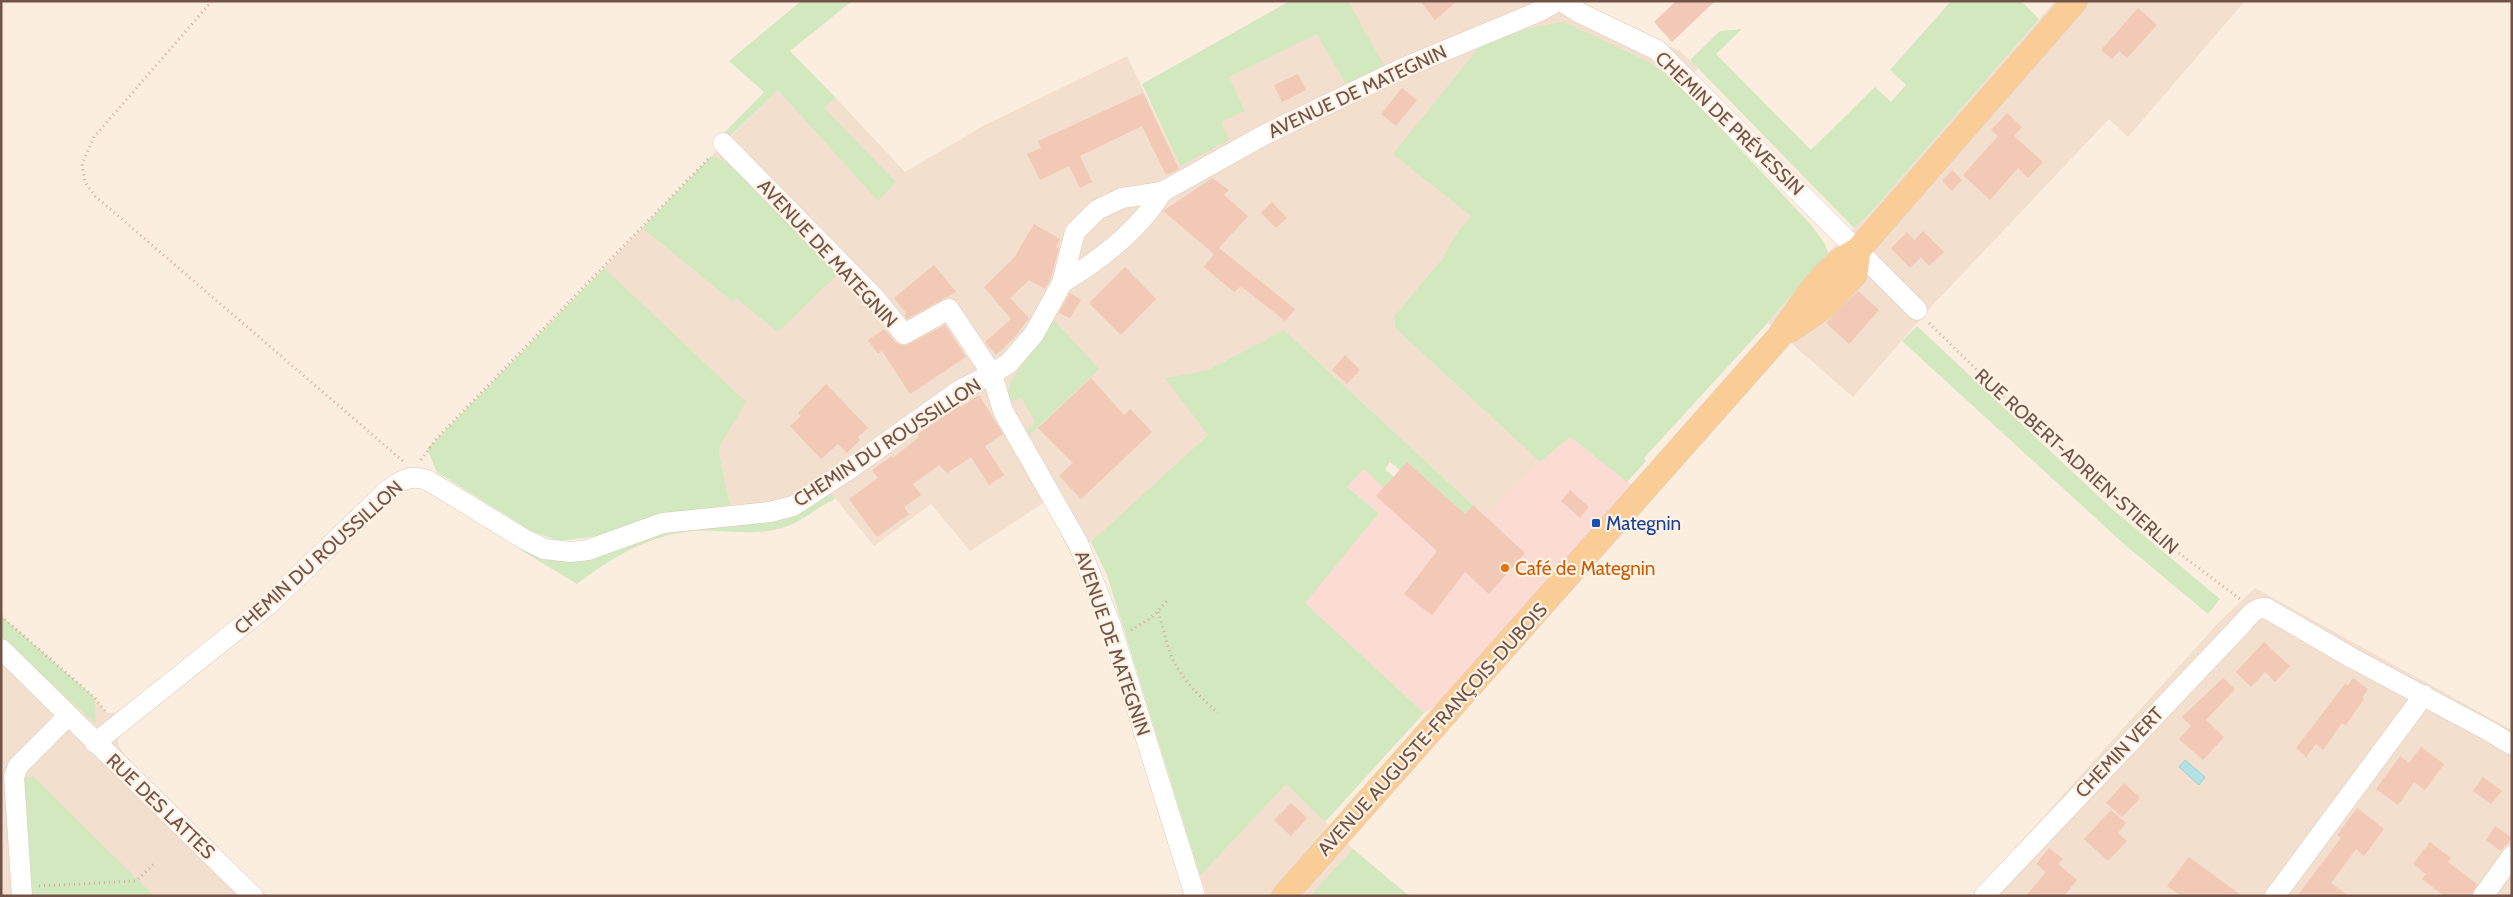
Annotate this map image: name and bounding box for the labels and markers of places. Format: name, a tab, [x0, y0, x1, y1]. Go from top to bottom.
place label: Mategnin	[1606, 512, 1681, 535]
marker: Mategnin	[1590, 517, 1602, 529]
place label: Café de Mategnin	[1515, 557, 1655, 580]
marker: Café de Mategnin	[1499, 562, 1511, 574]

